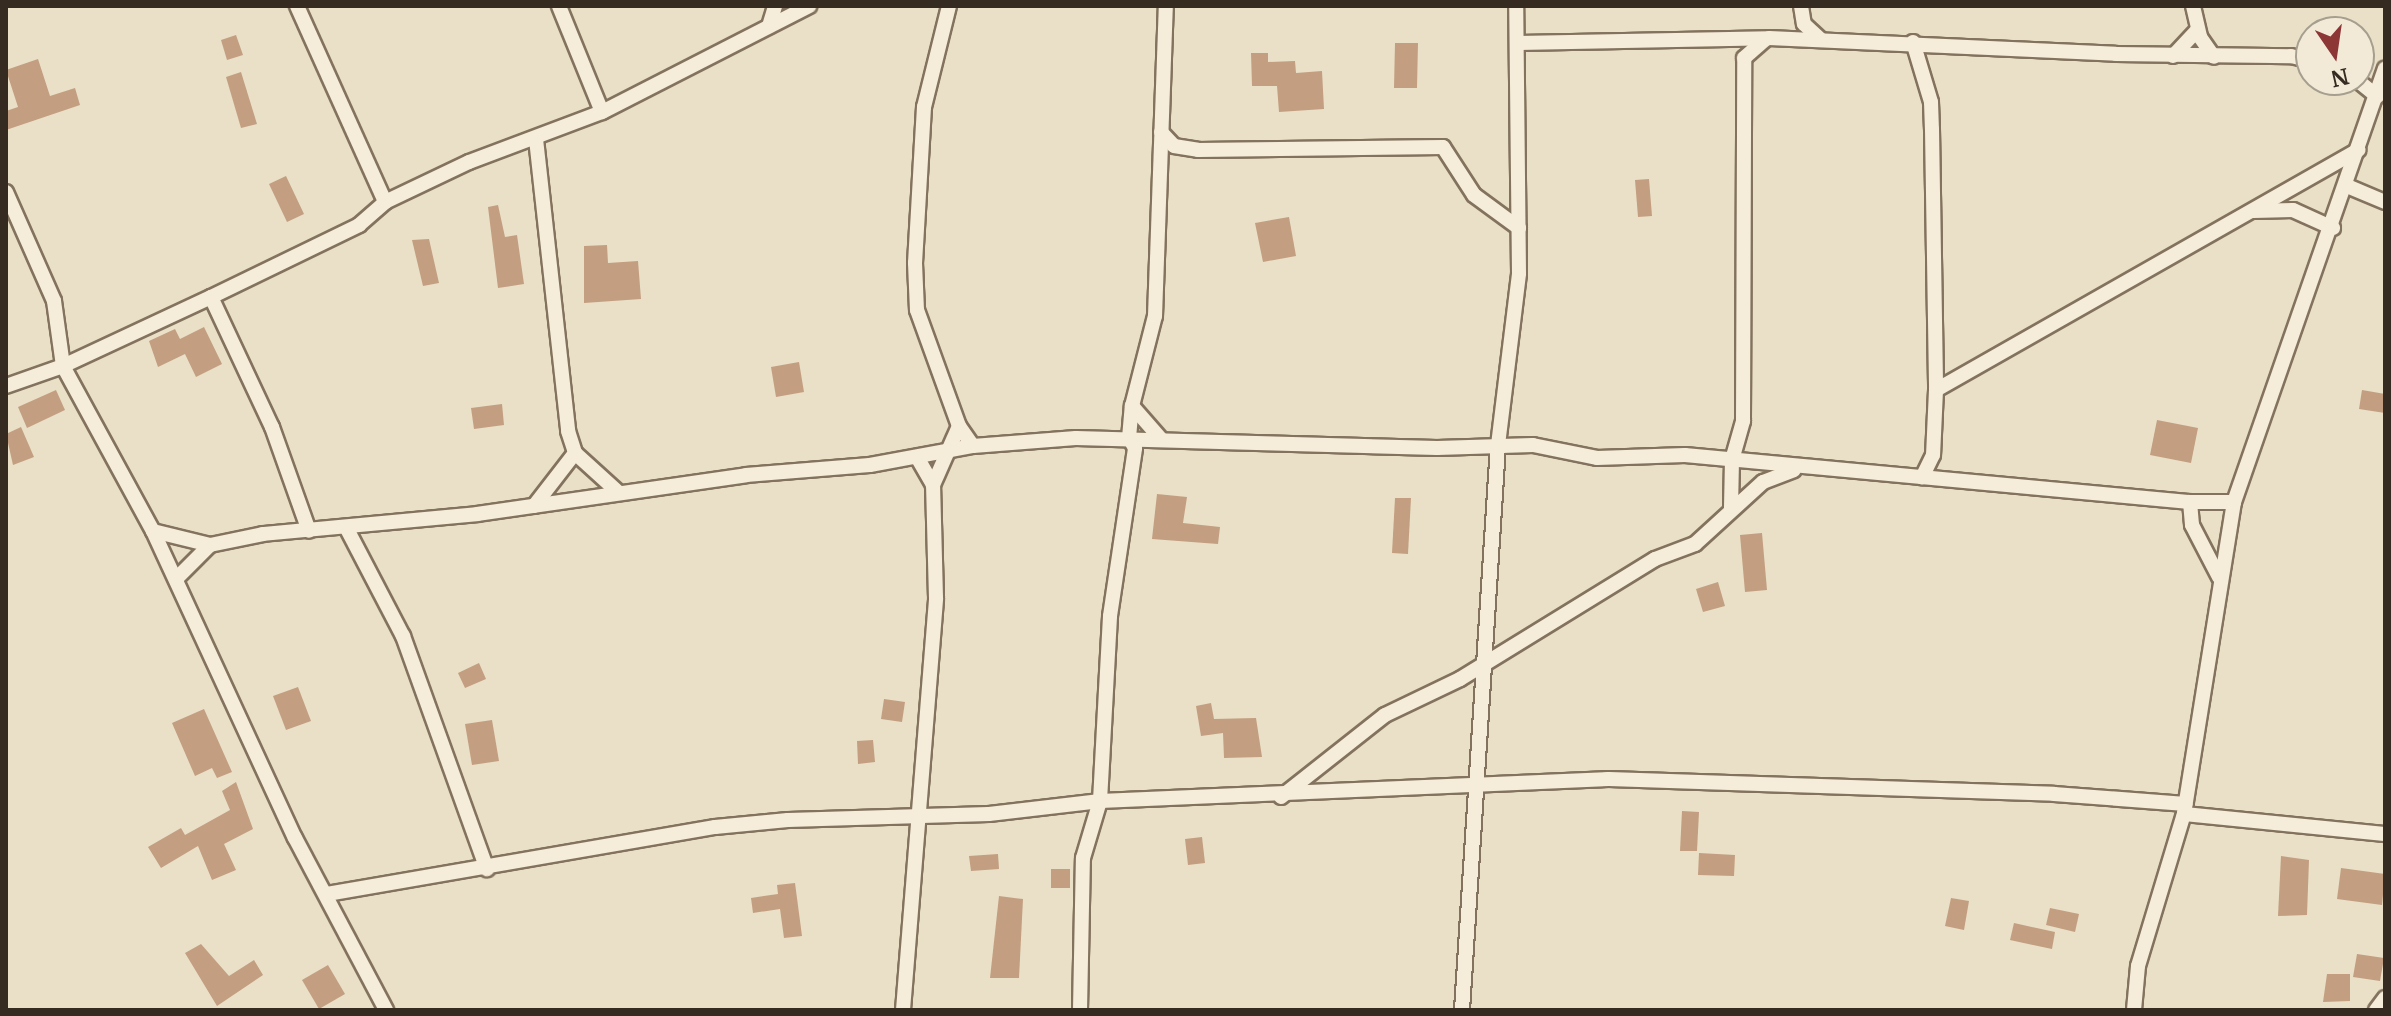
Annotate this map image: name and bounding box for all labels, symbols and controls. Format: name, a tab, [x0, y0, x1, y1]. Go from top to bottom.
north arrow	[2295, 16, 2375, 96]
text: N	[2328, 62, 2352, 93]

